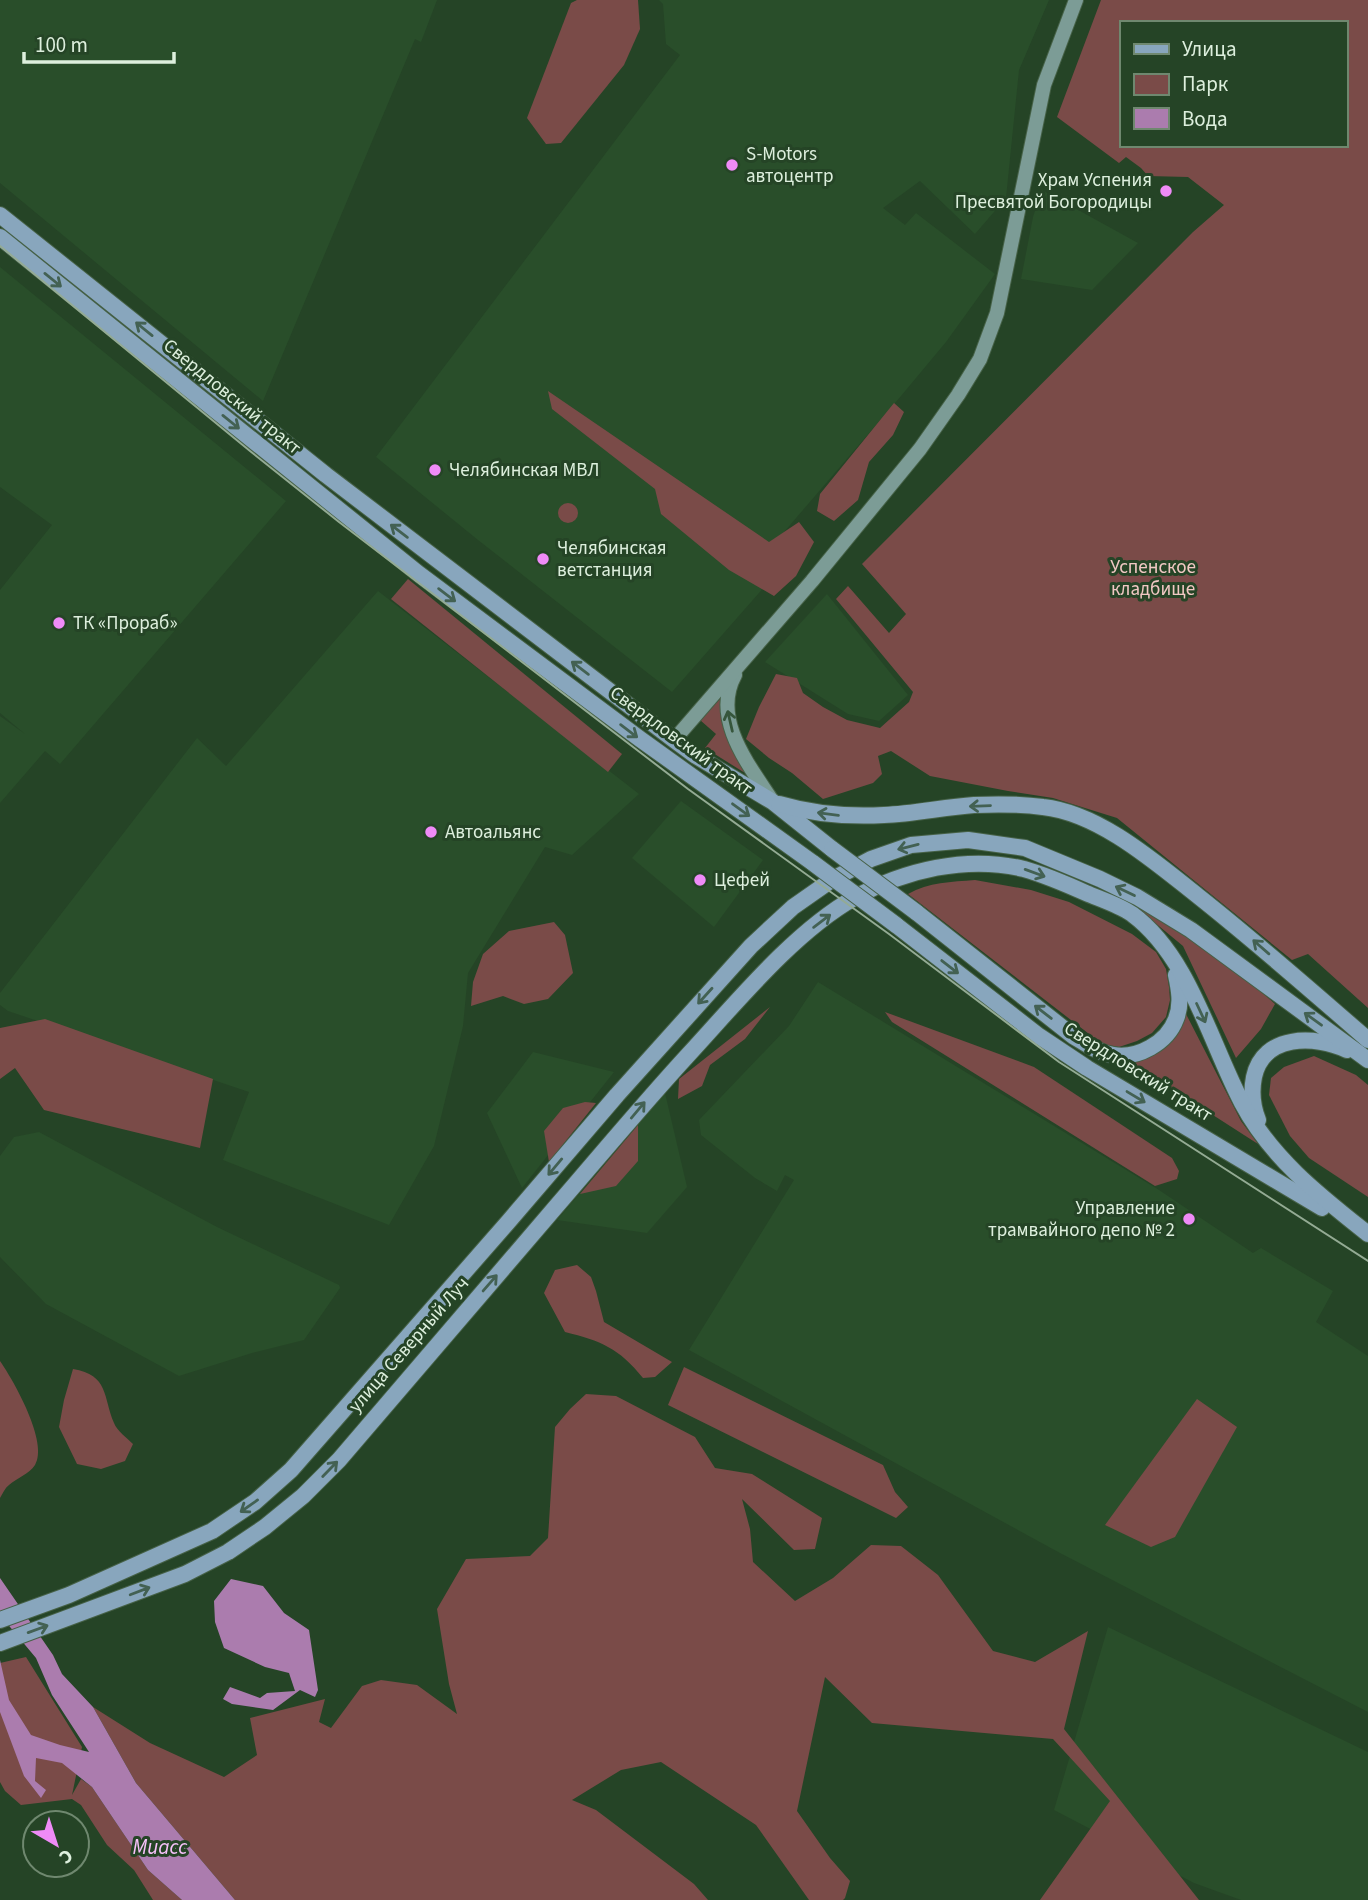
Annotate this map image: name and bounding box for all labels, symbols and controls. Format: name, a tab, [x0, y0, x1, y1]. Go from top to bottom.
scale bar	[24, 21, 175, 65]
legend	[1120, 21, 1347, 147]
text: 100 m	[35, 30, 88, 60]
text: Улица	[1182, 34, 1237, 64]
text: Парк	[1182, 69, 1229, 99]
text: Вода	[1182, 104, 1228, 134]
place label: S-Motors автоцентр	[746, 141, 834, 190]
marker: S-Motors автоцентр	[724, 157, 740, 173]
place label: Храм Успения Пресвятой Богородицы	[955, 167, 1152, 216]
marker: Храм Успения Пресвятой Богородицы	[1158, 183, 1174, 199]
one-way arrow	[44, 272, 62, 288]
one-way arrow	[135, 322, 153, 337]
street label: Свердловский тракт	[157, 333, 307, 461]
one-way arrow	[221, 415, 239, 430]
place label: Челябинская МВЛ	[449, 457, 599, 484]
marker: Челябинская МВЛ	[427, 462, 443, 478]
one-way arrow	[391, 523, 409, 538]
place label: Челябинская ветстанция	[557, 535, 667, 584]
marker: Челябинская ветстанция	[535, 551, 551, 567]
park label: Успенское кладбище	[1110, 554, 1196, 603]
one-way arrow	[437, 587, 456, 602]
place label: ТК «Прораб»	[73, 610, 178, 637]
marker: ТК «Прораб»	[51, 615, 67, 631]
one-way arrow	[572, 661, 590, 676]
street label: Свердловский тракт	[604, 680, 758, 802]
one-way arrow	[723, 710, 737, 733]
one-way arrow	[619, 723, 638, 738]
one-way arrow	[968, 799, 991, 812]
one-way arrow	[731, 803, 750, 818]
one-way arrow	[817, 807, 840, 820]
place label: Автоальянс	[445, 819, 541, 846]
marker: Автоальянс	[423, 824, 439, 840]
one-way arrow	[897, 841, 920, 854]
place label: Цефей	[714, 867, 770, 894]
one-way arrow	[1024, 868, 1046, 880]
marker: Цефей	[692, 872, 708, 888]
one-way arrow	[1115, 884, 1136, 897]
one-way arrow	[813, 913, 831, 928]
one-way arrow	[1253, 939, 1271, 955]
one-way arrow	[940, 959, 959, 974]
one-way arrow	[697, 987, 713, 1005]
one-way arrow	[1195, 1002, 1208, 1024]
one-way arrow	[1034, 1005, 1052, 1020]
one-way arrow	[1304, 1012, 1323, 1026]
street label: Свердловский тракт	[1058, 1015, 1218, 1129]
one-way arrow	[1126, 1090, 1146, 1104]
one-way arrow	[630, 1101, 646, 1119]
one-way arrow	[547, 1158, 563, 1176]
place label: Управление трамвайного депо № 2	[988, 1195, 1175, 1244]
marker: Управление трамвайного депо № 2	[1181, 1211, 1197, 1227]
street label: улица Северный Луч	[342, 1271, 476, 1419]
one-way arrow	[482, 1275, 498, 1293]
one-way arrow	[321, 1461, 338, 1478]
one-way arrow	[240, 1499, 259, 1513]
one-way arrow	[129, 1584, 150, 1596]
one-way arrow	[27, 1622, 49, 1634]
north arrow	[21, 1809, 91, 1879]
water label: Миасс	[133, 1832, 188, 1862]
text: С	[53, 1842, 79, 1870]

